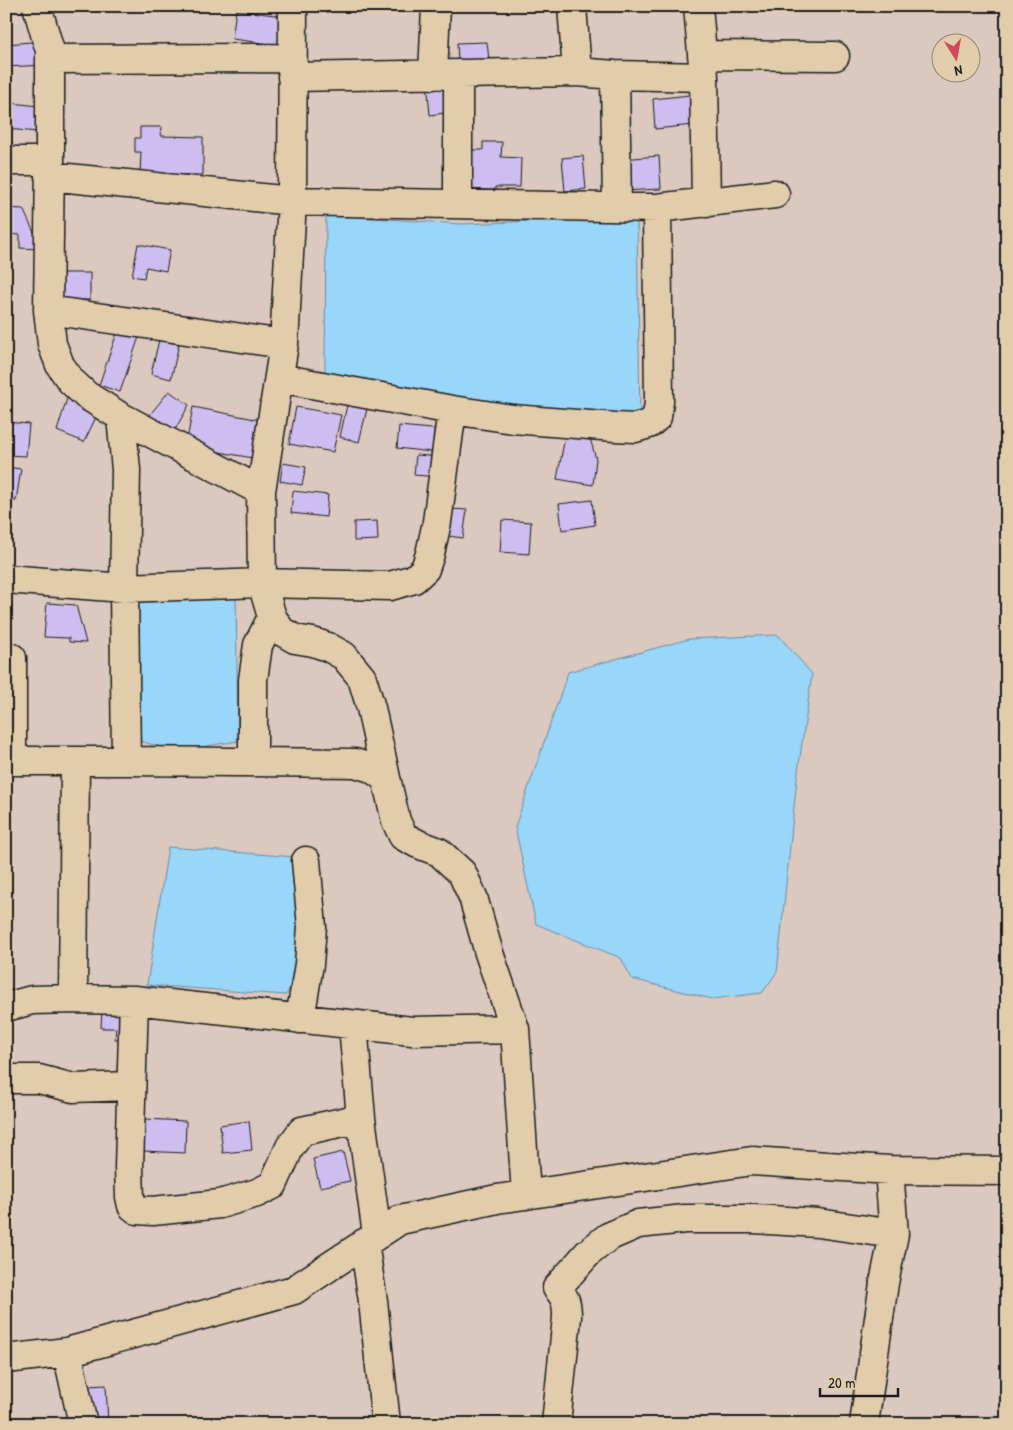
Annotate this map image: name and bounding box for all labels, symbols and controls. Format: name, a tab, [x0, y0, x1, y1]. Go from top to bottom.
north arrow	[930, 32, 980, 82]
text: N	[953, 61, 964, 81]
scale bar	[820, 1365, 898, 1397]
text: 20 m	[828, 1372, 855, 1393]

